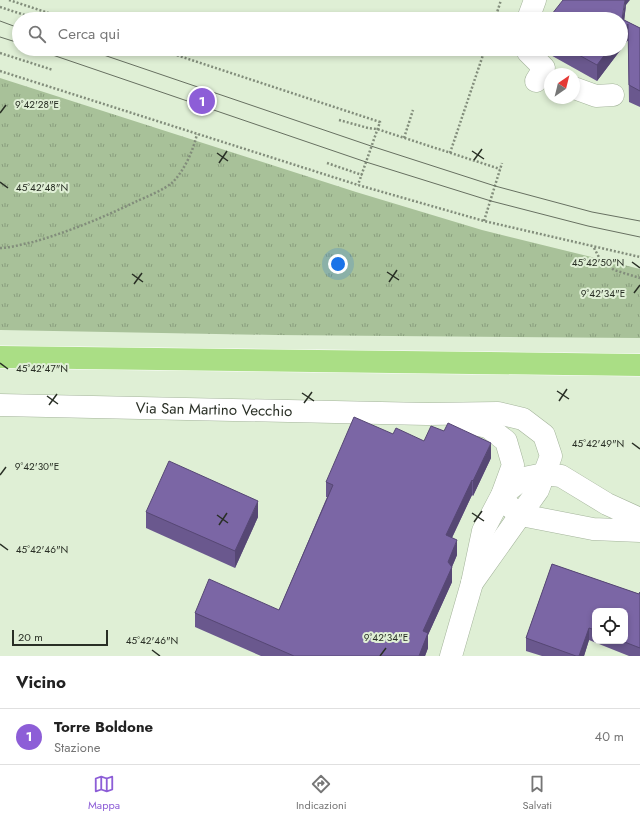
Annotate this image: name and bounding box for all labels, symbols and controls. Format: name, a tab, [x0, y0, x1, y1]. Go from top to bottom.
search box	[12, 12, 628, 56]
icon: search	[26, 23, 48, 45]
text: Cerca qui	[58, 23, 120, 45]
north arrow	[544, 68, 580, 104]
pin: 1	[189, 86, 215, 116]
text: 9°42'28"E	[15, 97, 59, 112]
text: 45°42'48"N	[16, 180, 68, 195]
your location	[328, 254, 348, 274]
text: 45°42'50"N	[572, 255, 624, 270]
text: 9°42'34"E	[581, 286, 625, 301]
text: 45°42'47"N	[16, 361, 68, 376]
street label: Via San Martino Vecchio	[135, 397, 293, 422]
text: 45°42'49"N	[572, 436, 624, 451]
text: 9°42'30"E	[15, 459, 59, 474]
text: 45°42'46"N	[16, 542, 68, 557]
map controls	[592, 608, 628, 644]
button: locate	[592, 608, 628, 644]
scale bar	[12, 628, 108, 647]
text: 20 m	[18, 629, 43, 645]
text: 9°42'34"E	[364, 630, 408, 645]
text: 45°42'46"N	[126, 633, 178, 648]
text: Vicino	[16, 670, 66, 694]
text: Torre Boldone	[54, 716, 153, 738]
text: 1	[26, 727, 32, 746]
text: 40 m	[595, 727, 624, 746]
text: Stazione	[54, 738, 100, 757]
tab: Mappa	[88, 773, 120, 813]
tab: Indicazioni	[296, 773, 347, 813]
tab: Salvati	[523, 773, 552, 813]

